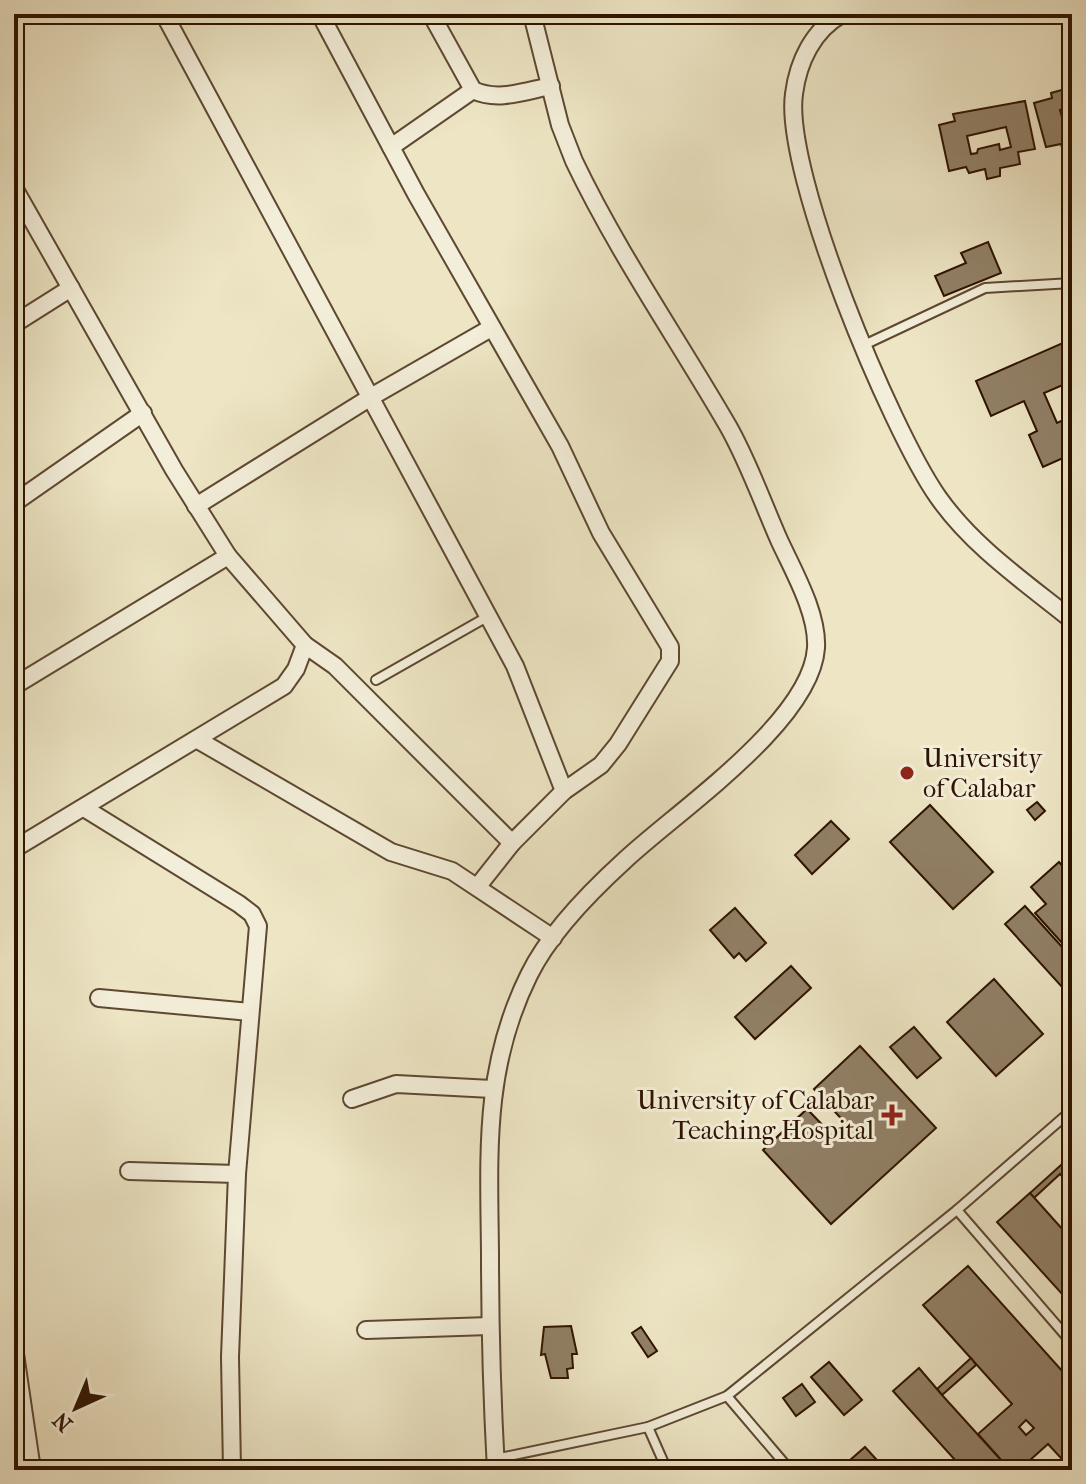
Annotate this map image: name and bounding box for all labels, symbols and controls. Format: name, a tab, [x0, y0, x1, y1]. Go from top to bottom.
place label: University of Calabar	[923, 743, 1043, 804]
marker: University of Calabar	[898, 764, 916, 782]
place label: University of Calabar Teaching Hospital	[637, 1085, 874, 1146]
marker: University of Calabar Teaching Hospital	[881, 1104, 903, 1126]
north arrow	[36, 1368, 116, 1448]
text: N	[48, 1406, 78, 1437]

